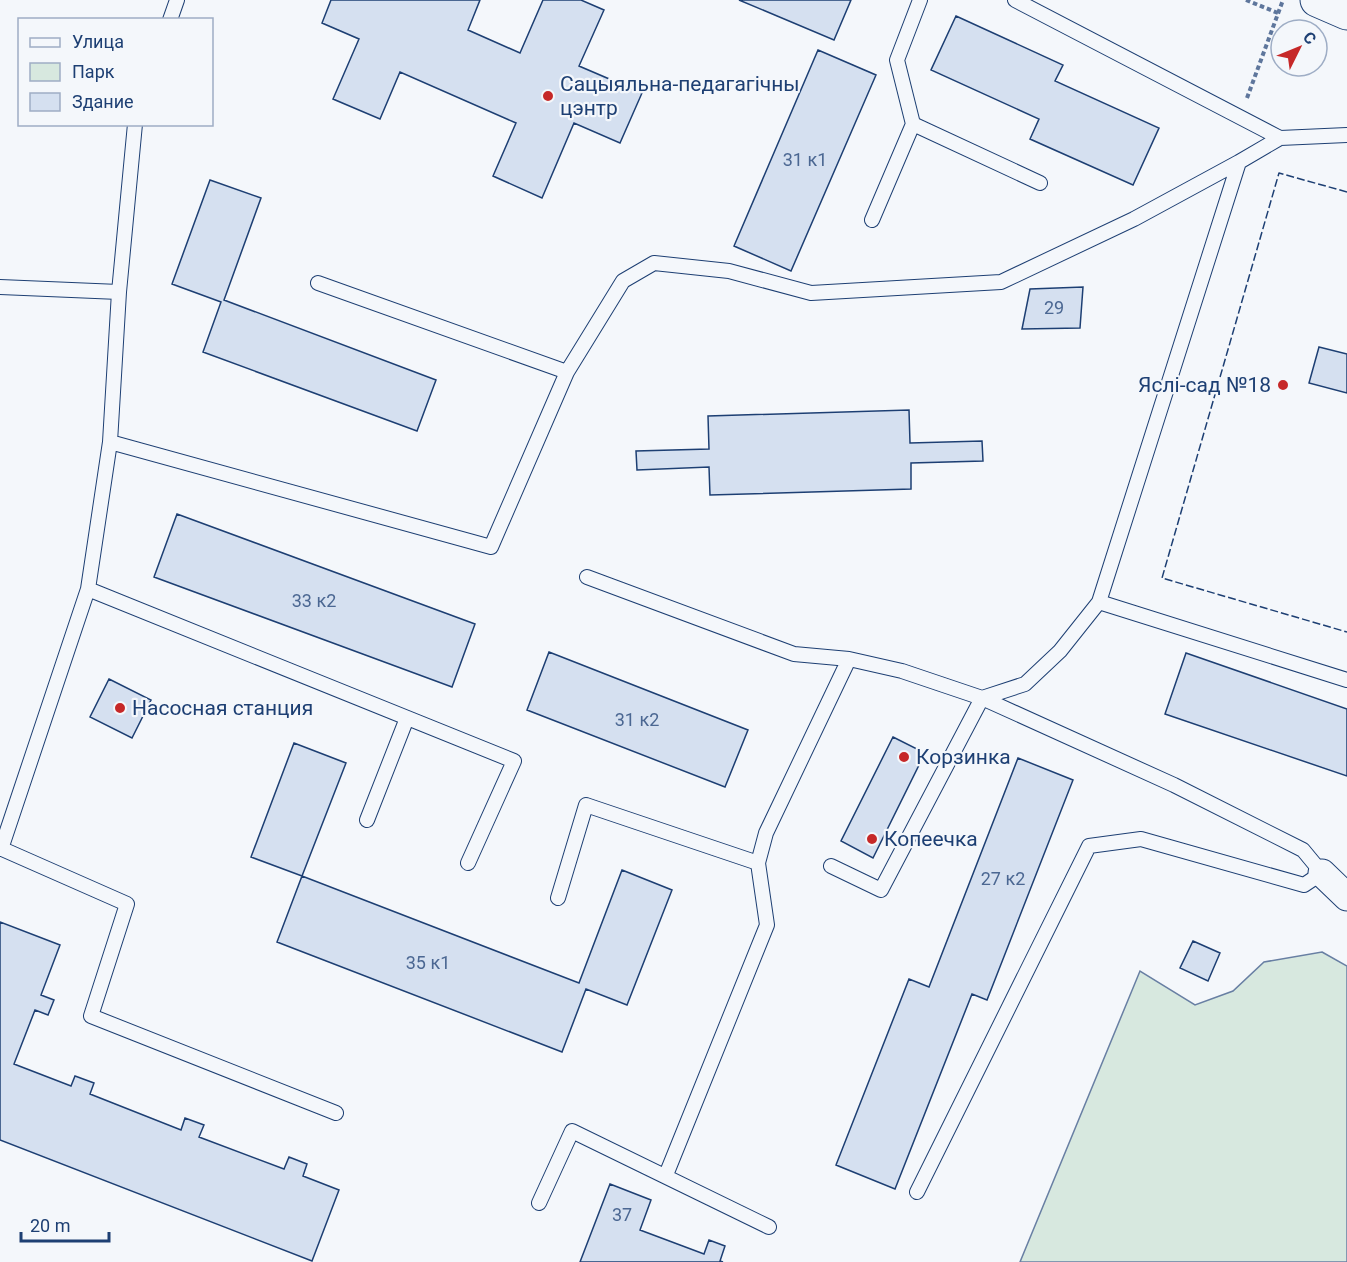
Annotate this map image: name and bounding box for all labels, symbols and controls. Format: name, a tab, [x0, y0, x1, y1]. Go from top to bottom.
legend	[18, 18, 213, 126]
north arrow	[1269, 18, 1329, 78]
text: С	[1299, 28, 1320, 48]
text: Улица	[72, 31, 124, 52]
text: Парк	[72, 61, 115, 82]
place label: Сацыяльна-педагагічны цэнтр	[560, 72, 800, 120]
marker: Сацыяльна-педагагічны цэнтр	[541, 89, 555, 103]
text: Здание	[72, 91, 134, 112]
house number: 31 к1	[783, 149, 827, 170]
house number: 29	[1044, 297, 1064, 318]
place label: Яслі-сад №18	[1138, 373, 1271, 397]
marker: Яслі-сад №18	[1276, 378, 1290, 392]
house number: 33 к2	[292, 590, 336, 611]
place label: Насосная станция	[132, 696, 313, 720]
marker: Насосная станция	[113, 701, 127, 715]
house number: 31 к2	[615, 709, 659, 730]
place label: Корзинка	[916, 745, 1011, 769]
marker: Корзинка	[897, 750, 911, 764]
place label: Копеечка	[884, 827, 978, 851]
marker: Копеечка	[865, 832, 879, 846]
house number: 27 к2	[981, 868, 1025, 889]
house number: 35 к1	[406, 952, 450, 973]
house number: 37	[612, 1204, 632, 1225]
scale bar	[21, 1205, 110, 1243]
text: 20 m	[30, 1215, 70, 1236]

